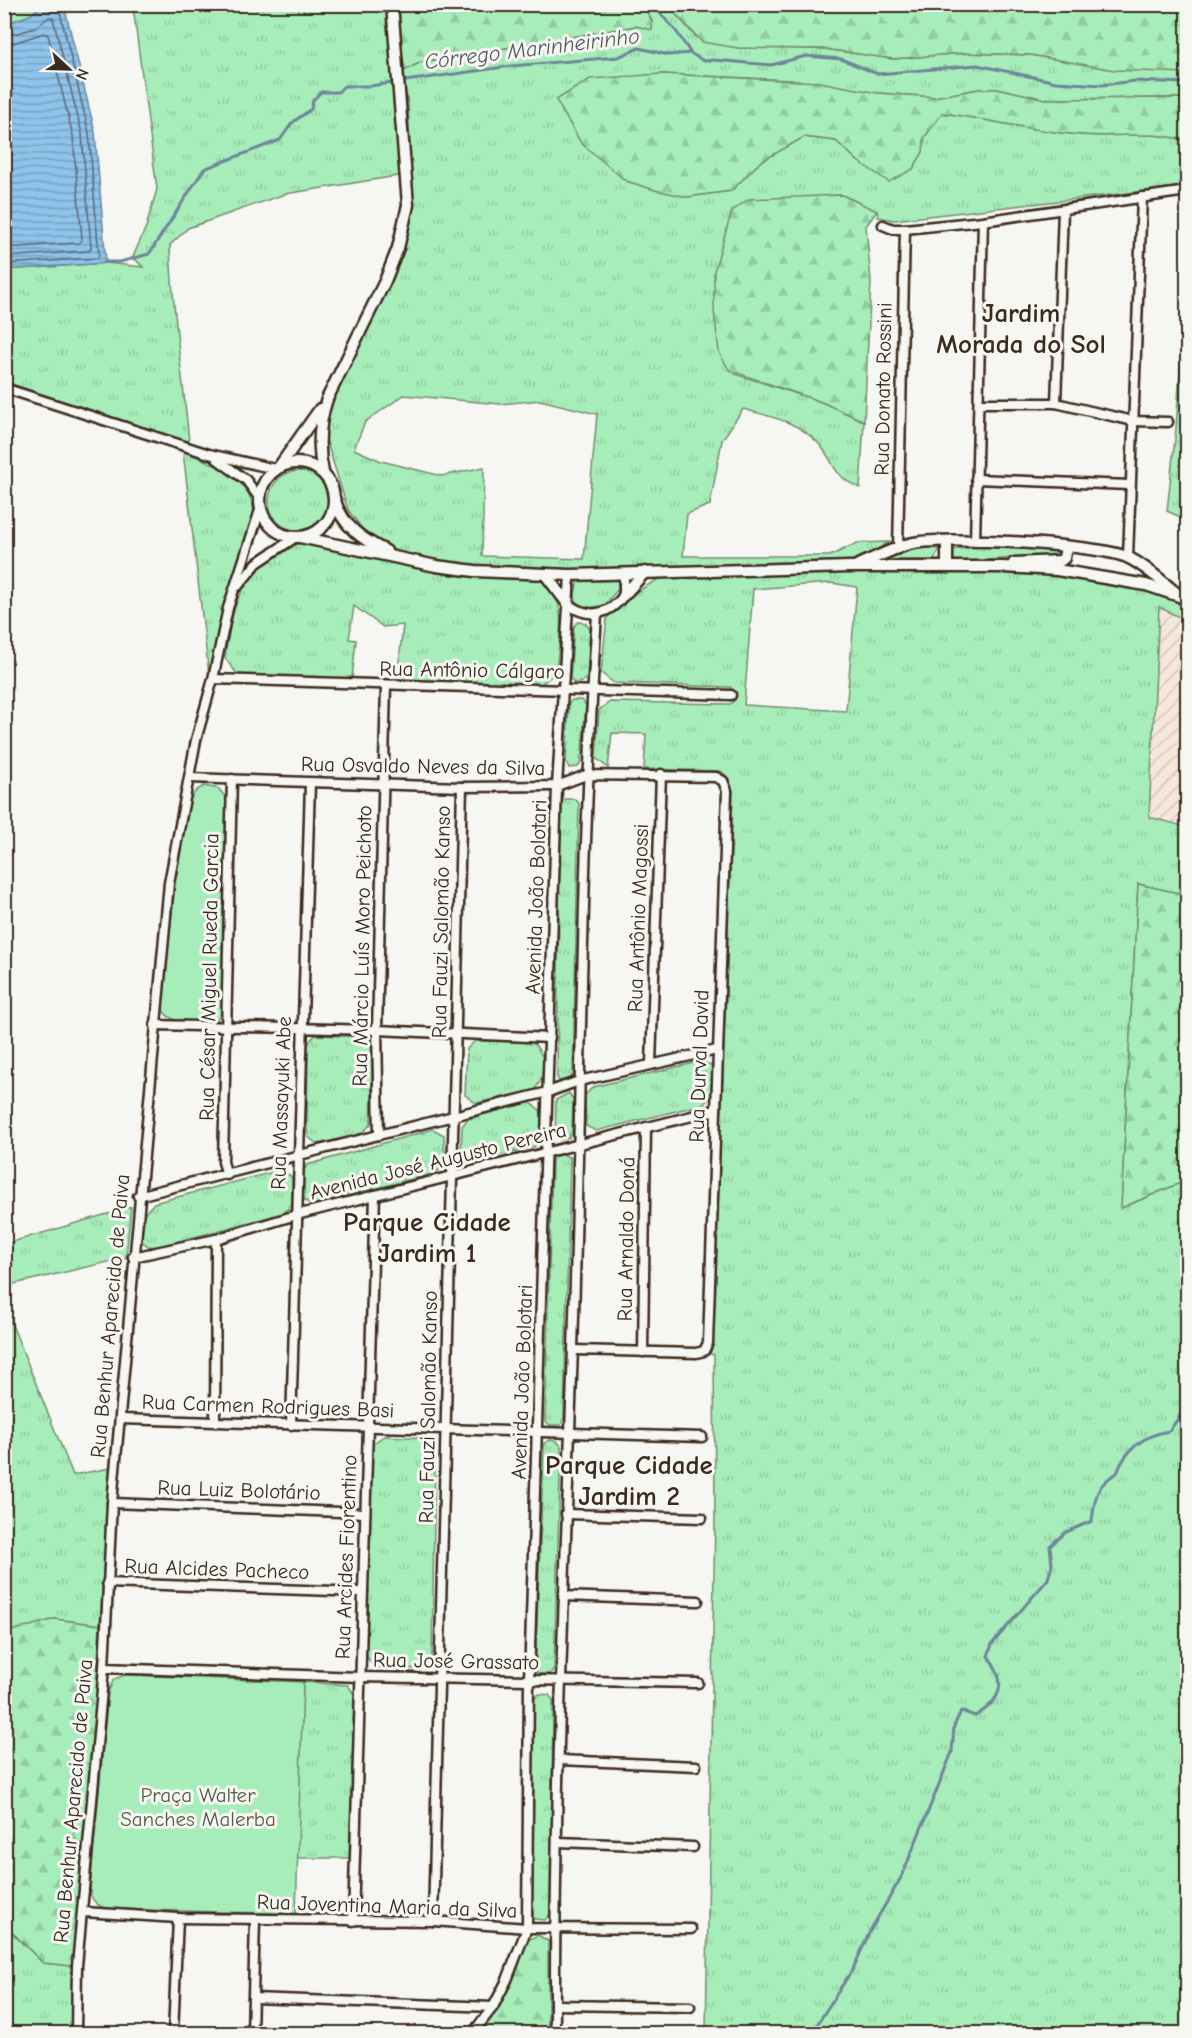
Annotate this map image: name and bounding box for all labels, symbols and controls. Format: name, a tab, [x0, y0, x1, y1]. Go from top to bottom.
water label: Córrego Marinheirinho	[423, 23, 641, 75]
north arrow	[39, 39, 99, 99]
text: N	[72, 66, 92, 82]
district label: Jardim Morada do Sol	[936, 298, 1106, 360]
street label: Rua Donato Rossini	[869, 302, 897, 476]
street label: Rua Antônio Cálgaro	[379, 656, 565, 684]
street label: Rua Osvaldo Neves da Silva	[301, 752, 545, 780]
street label: Avenida João Bolotari	[521, 799, 551, 995]
street label: Rua Márcio Luís Moro Peichoto	[348, 805, 376, 1087]
street label: Rua Fauzi Salomão Kanso	[427, 805, 455, 1039]
street label: Rua Antônio Magossi	[623, 823, 653, 1013]
street label: Rua César Miguel Rueda Garcia	[194, 833, 224, 1121]
street label: Rua Durval David	[684, 989, 714, 1143]
street label: Rua Massayuki Abe	[266, 1016, 296, 1190]
street label: Avenida José Augusto Pereira	[307, 1117, 569, 1205]
street label: Rua Arnaldo Doná	[613, 1156, 639, 1322]
street label: Rua Benhur Aparecido de Paiva	[86, 1173, 134, 1459]
district label: Parque Cidade Jardim 1	[343, 1207, 511, 1269]
street label: Avenida João Bolotari	[507, 1284, 537, 1480]
street label: Rua Fauzi Salomão Kanso	[414, 1290, 442, 1524]
street label: Rua Carmen Rodrigues Basi	[141, 1390, 395, 1422]
district label: Parque Cidade Jardim 2	[545, 1450, 713, 1512]
street label: Rua Arcides Fiorentino	[330, 1454, 362, 1660]
street label: Rua Luiz Bolotário	[157, 1475, 321, 1505]
street label: Rua Alcides Pacheco	[124, 1554, 310, 1584]
street label: Rua José Grassato	[373, 1648, 539, 1674]
street label: Rua Benhur Aparecido de Paiva	[49, 1658, 97, 1944]
park label: Praça Walter Sanches Malerba	[120, 1783, 276, 1831]
street label: Rua Joventina Maria da Silva	[256, 1889, 518, 1923]

